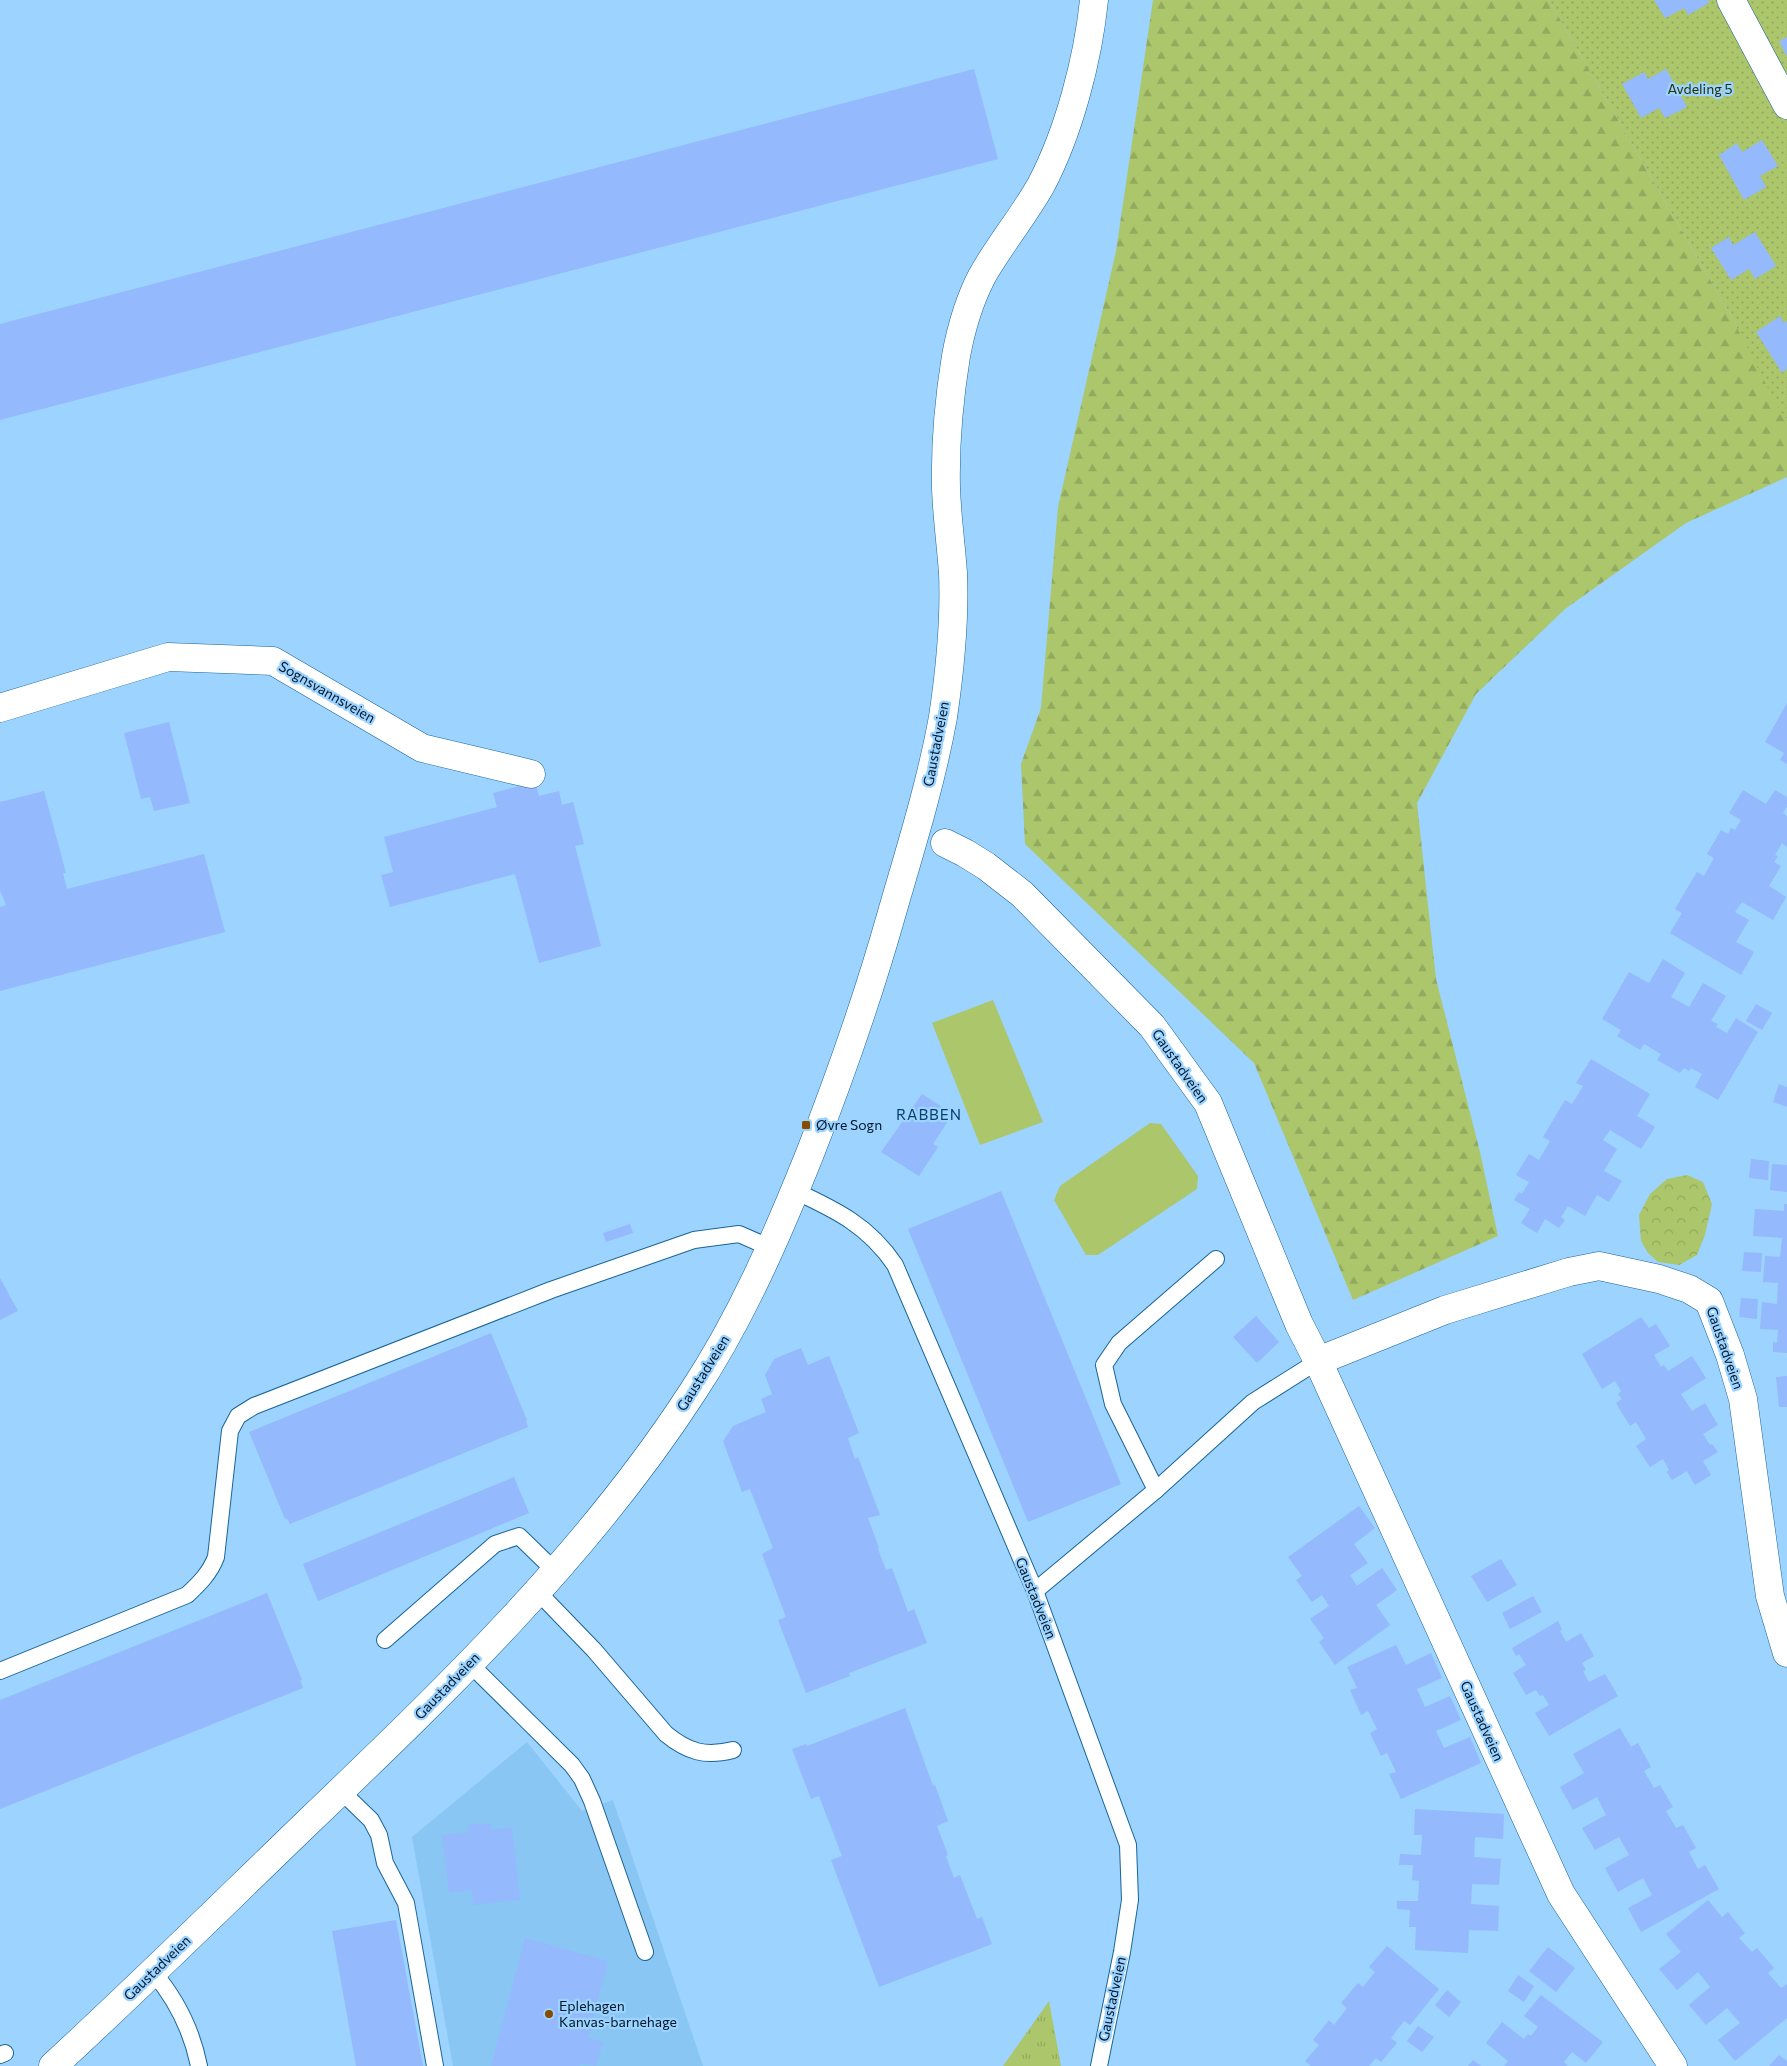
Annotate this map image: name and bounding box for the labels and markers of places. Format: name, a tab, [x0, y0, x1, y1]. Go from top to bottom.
place label: Øvre Sogn	[816, 1116, 882, 1133]
marker: Øvre Sogn	[800, 1119, 812, 1131]
place label: Eplehagen Kanvas-barnehage	[559, 1997, 677, 2030]
marker: Eplehagen Kanvas-barnehage	[543, 2008, 555, 2020]

